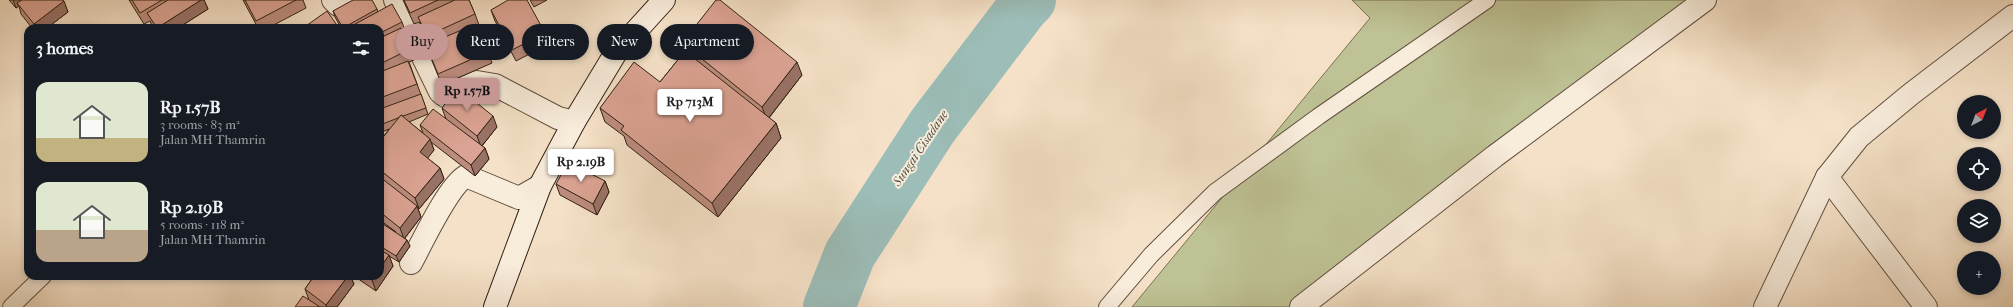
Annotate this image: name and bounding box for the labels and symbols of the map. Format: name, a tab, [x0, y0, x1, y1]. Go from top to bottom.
pin: Rp 1.57B	[426, 78, 508, 112]
pin: Rp 713M	[653, 89, 727, 123]
north arrow	[1957, 95, 2001, 139]
water label: Sungai Cisadane	[889, 107, 951, 190]
pin: Rp 2.19B	[540, 149, 622, 183]

